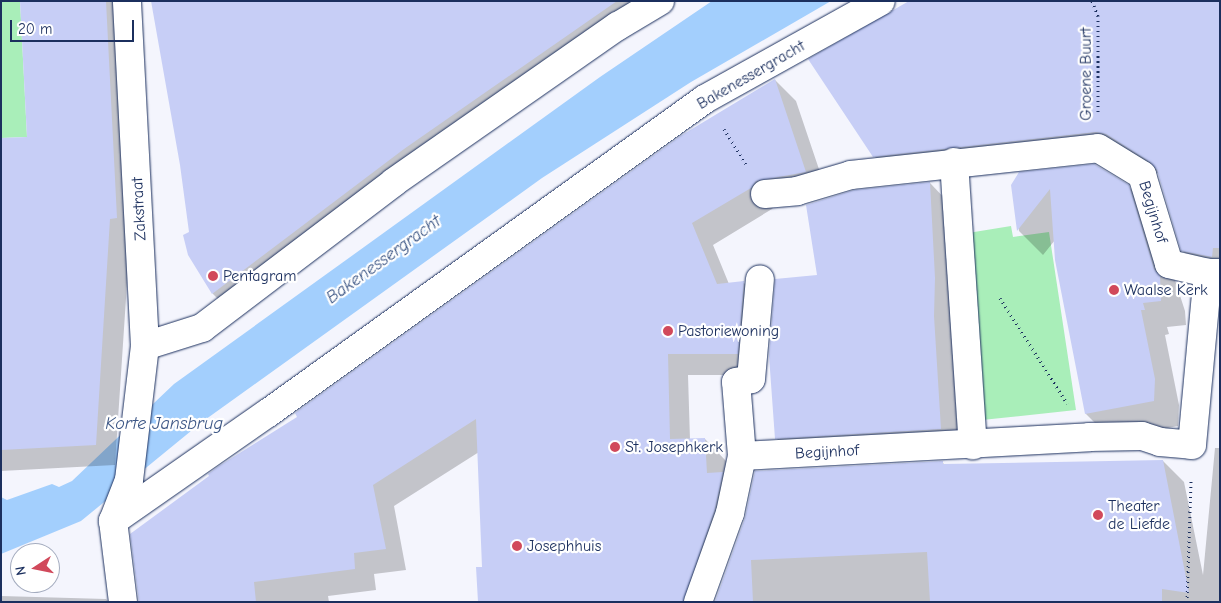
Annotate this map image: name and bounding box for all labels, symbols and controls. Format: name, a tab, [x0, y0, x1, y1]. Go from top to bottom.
scale bar	[12, 10, 136, 42]
text: 20 m	[18, 20, 52, 38]
street label: Groene Buurt	[1076, 27, 1096, 121]
street label: Bakenessergracht	[694, 36, 808, 114]
street label: Zakstraat	[128, 177, 150, 241]
street label: Begijnhof	[1134, 179, 1172, 245]
water label: Bakenessergracht	[322, 211, 446, 309]
place label: Pentagram	[223, 266, 297, 286]
marker: Pentagram	[207, 270, 219, 282]
place label: Waalse Kerk	[1124, 280, 1208, 300]
marker: Waalse Kerk	[1108, 284, 1120, 296]
place label: Pastoriewoning	[678, 321, 779, 341]
marker: Pastoriewoning	[662, 325, 674, 337]
water label: Korte Jansbrug	[105, 413, 223, 435]
place label: St. Josephkerk	[625, 437, 723, 457]
marker: St. Josephkerk	[609, 441, 621, 453]
street label: Begijnhof	[794, 441, 860, 463]
place label: Theater de Liefde	[1108, 496, 1170, 534]
marker: Theater de Liefde	[1092, 509, 1104, 521]
place label: Josephhuis	[527, 536, 601, 556]
marker: Josephhuis	[511, 540, 523, 552]
north arrow	[10, 543, 60, 593]
text: N	[12, 565, 30, 577]

